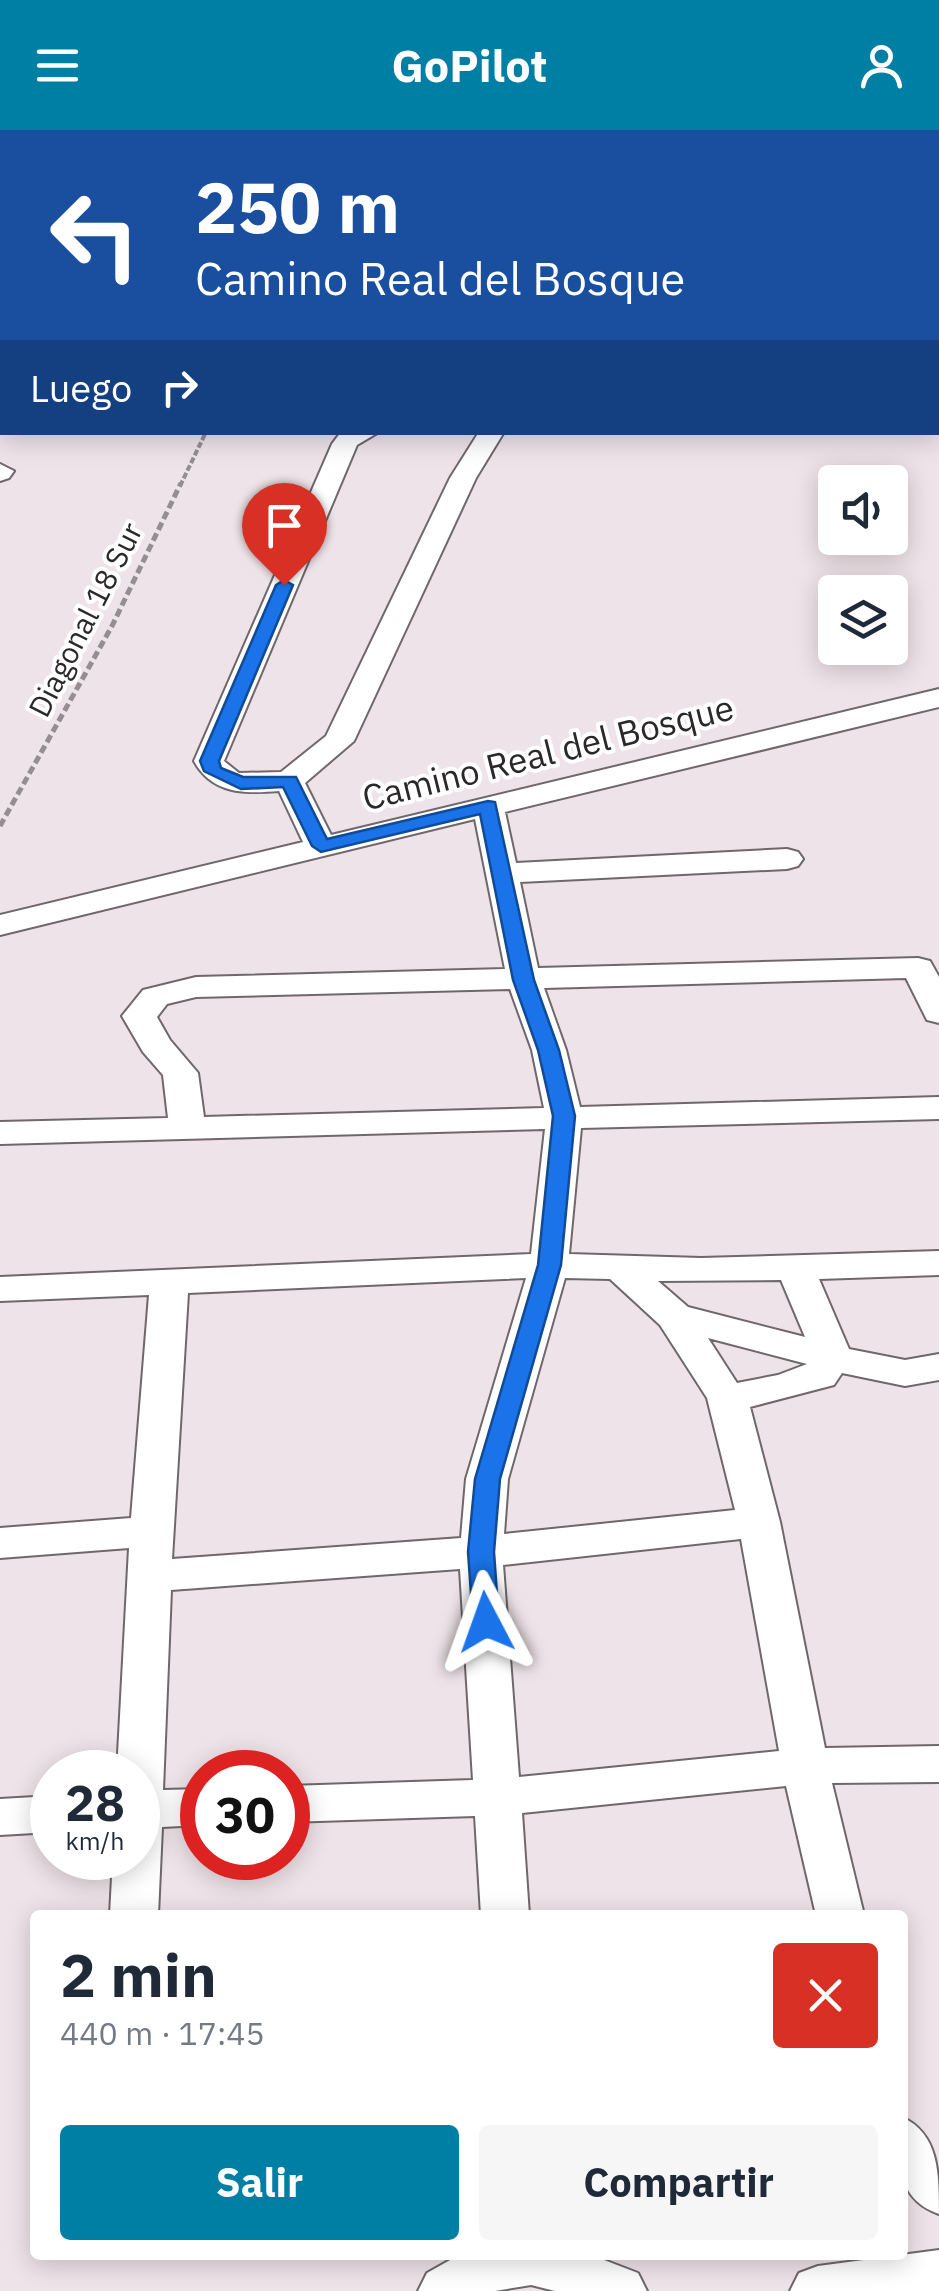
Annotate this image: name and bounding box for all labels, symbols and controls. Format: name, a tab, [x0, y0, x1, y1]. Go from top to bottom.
text: GoPilot	[391, 36, 548, 94]
icon: menu	[30, 38, 85, 93]
icon: person	[854, 38, 909, 93]
text: 250 m	[195, 161, 400, 252]
icon: left	[30, 170, 160, 300]
text: Camino Real del Bosque	[195, 249, 685, 307]
icon: right	[152, 360, 207, 415]
text: Luego	[30, 363, 132, 412]
map controls	[818, 465, 908, 665]
button: sound	[818, 465, 908, 555]
pin	[242, 483, 327, 586]
icon: arrive	[257, 498, 312, 553]
street label: Diagonal 18 Sur	[19, 516, 150, 723]
button: layers	[818, 575, 908, 665]
street label: Camino Real del Bosque	[357, 684, 738, 820]
position arrow	[434, 1570, 538, 1674]
speed limit sign: 30	[180, 1750, 310, 1880]
text: 28	[65, 1770, 125, 1835]
text: km/h	[66, 1824, 124, 1857]
text: 2 min	[60, 1935, 217, 2014]
button: close	[773, 1943, 878, 2048]
text: 440 m · 17:45	[60, 2012, 265, 2054]
button: Salir	[60, 2125, 459, 2240]
button: Compartir	[479, 2125, 878, 2240]

